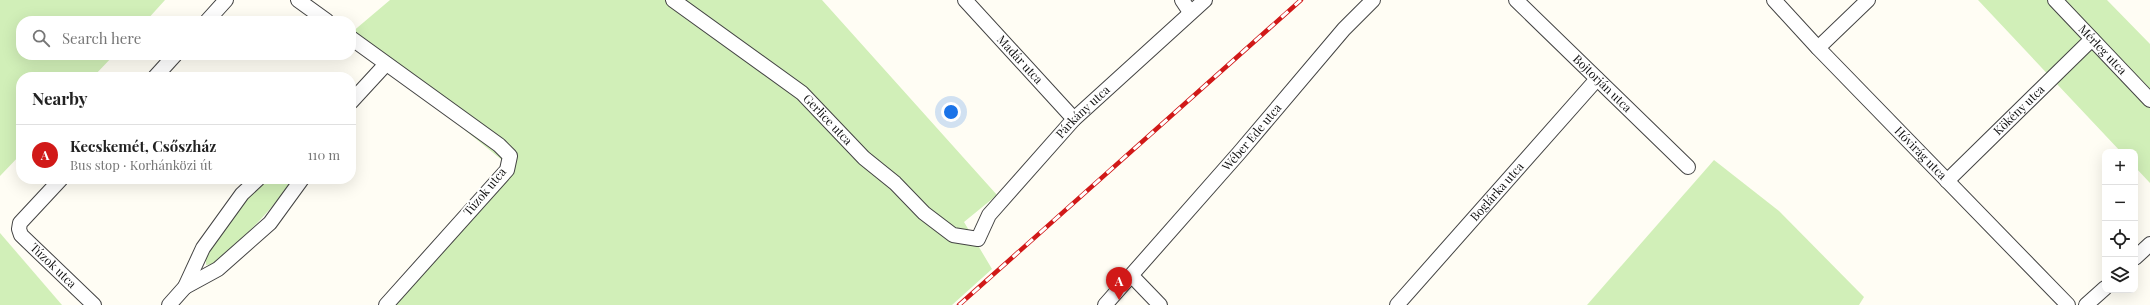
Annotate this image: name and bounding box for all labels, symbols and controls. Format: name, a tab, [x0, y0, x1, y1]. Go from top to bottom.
search box	[16, 16, 356, 60]
street label: Mérleg utca	[2076, 21, 2131, 78]
icon: search	[30, 27, 52, 49]
text: Search here	[62, 28, 141, 48]
street label: Madár utca	[994, 31, 1047, 87]
street label: Bojtorján utca	[1570, 51, 1636, 115]
street label: Párkány utca	[1052, 81, 1113, 141]
street label: Kökény utca	[1989, 81, 2047, 138]
text: Nearby	[32, 87, 87, 109]
street label: Gerlice utca	[800, 90, 856, 148]
street label: Wéber Ede utca	[1217, 100, 1284, 174]
your location	[941, 102, 961, 122]
street label: Hóvirág utca	[1892, 122, 1951, 183]
text: Kecskemét, Csőszház	[70, 136, 216, 156]
text: A	[41, 146, 49, 163]
text: 110 m	[308, 146, 340, 163]
map controls	[2102, 149, 2138, 293]
button: +	[2102, 149, 2138, 185]
text: Bus stop · Korhánközi út	[70, 156, 212, 173]
street label: Boglárka utca	[1466, 158, 1527, 224]
street label: Túzok utca	[459, 164, 509, 219]
button: −	[2102, 185, 2138, 221]
button: locate	[2102, 221, 2138, 257]
street label: Túzok utca	[27, 239, 80, 291]
button: layers	[2102, 257, 2138, 293]
pin: A	[1106, 267, 1132, 300]

